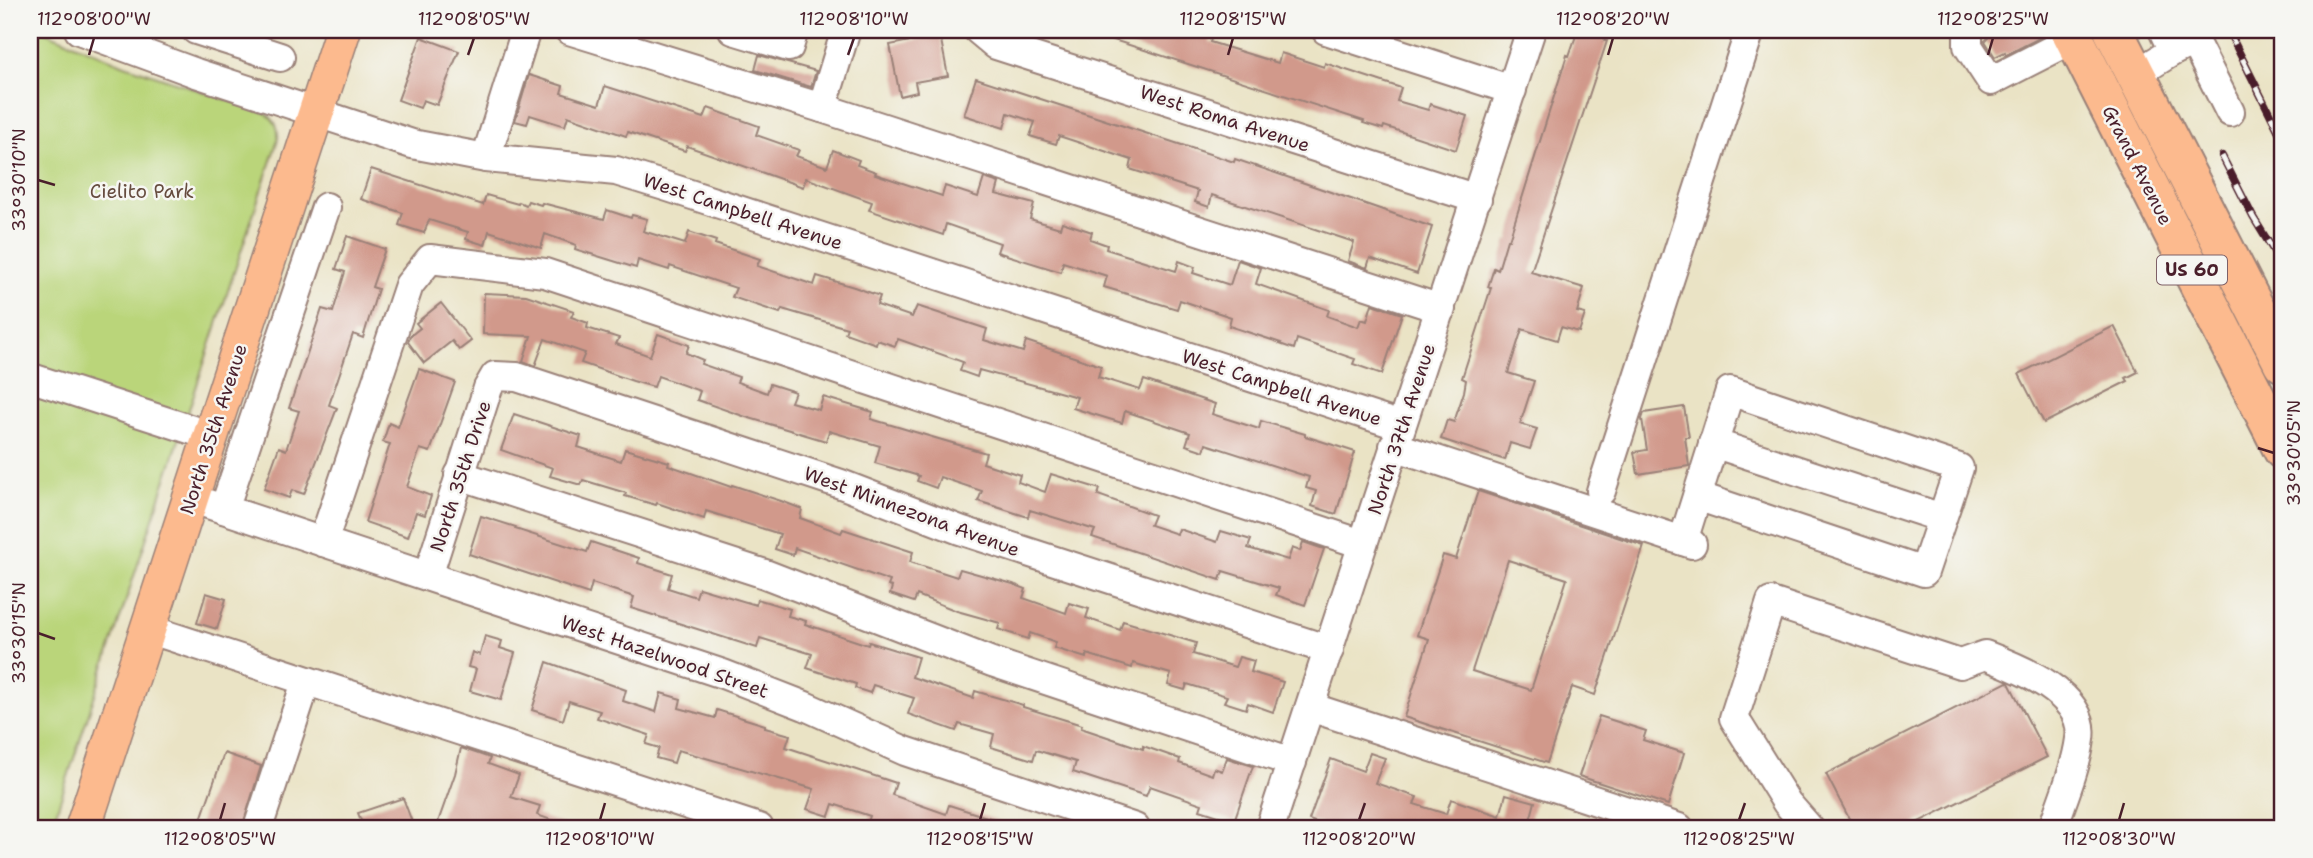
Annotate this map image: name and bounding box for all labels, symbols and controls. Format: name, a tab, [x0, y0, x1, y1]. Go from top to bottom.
text: 112°08'00"W	[37, 7, 151, 31]
text: 112°08'05"W	[418, 7, 530, 31]
text: 112°08'10"W	[799, 7, 909, 31]
text: 112°08'15"W	[1179, 7, 1287, 31]
text: 112°08'20"W	[1556, 7, 1670, 31]
text: 112°08'25"W	[1937, 7, 2049, 31]
street label: West Roma Avenue	[1137, 79, 1313, 158]
street label: Grand Avenue	[2097, 101, 2178, 229]
text: 33°30'10"N	[7, 128, 31, 232]
street label: West Campbell Avenue	[640, 167, 846, 256]
park label: Cielito Park	[90, 179, 194, 204]
road number: US 60	[2157, 256, 2227, 284]
street label: North 37th Avenue	[1362, 340, 1441, 518]
street label: North 35th Avenue	[174, 341, 253, 518]
street label: West Campbell Avenue	[1179, 343, 1385, 432]
street label: North 35th Drive	[424, 397, 497, 555]
text: 33°30'05"N	[2282, 400, 2306, 506]
street label: West Minnezona Avenue	[800, 461, 1023, 562]
text: 33°30'15"N	[7, 582, 31, 684]
street label: West Hazelwood Street	[558, 609, 772, 704]
text: 112°08'05"W	[164, 827, 276, 851]
text: 112°08'10"W	[545, 827, 655, 851]
text: 112°08'15"W	[926, 827, 1034, 851]
text: 112°08'20"W	[1302, 827, 1416, 851]
text: 112°08'25"W	[1683, 827, 1795, 851]
text: 112°08'30"W	[2062, 827, 2176, 851]

